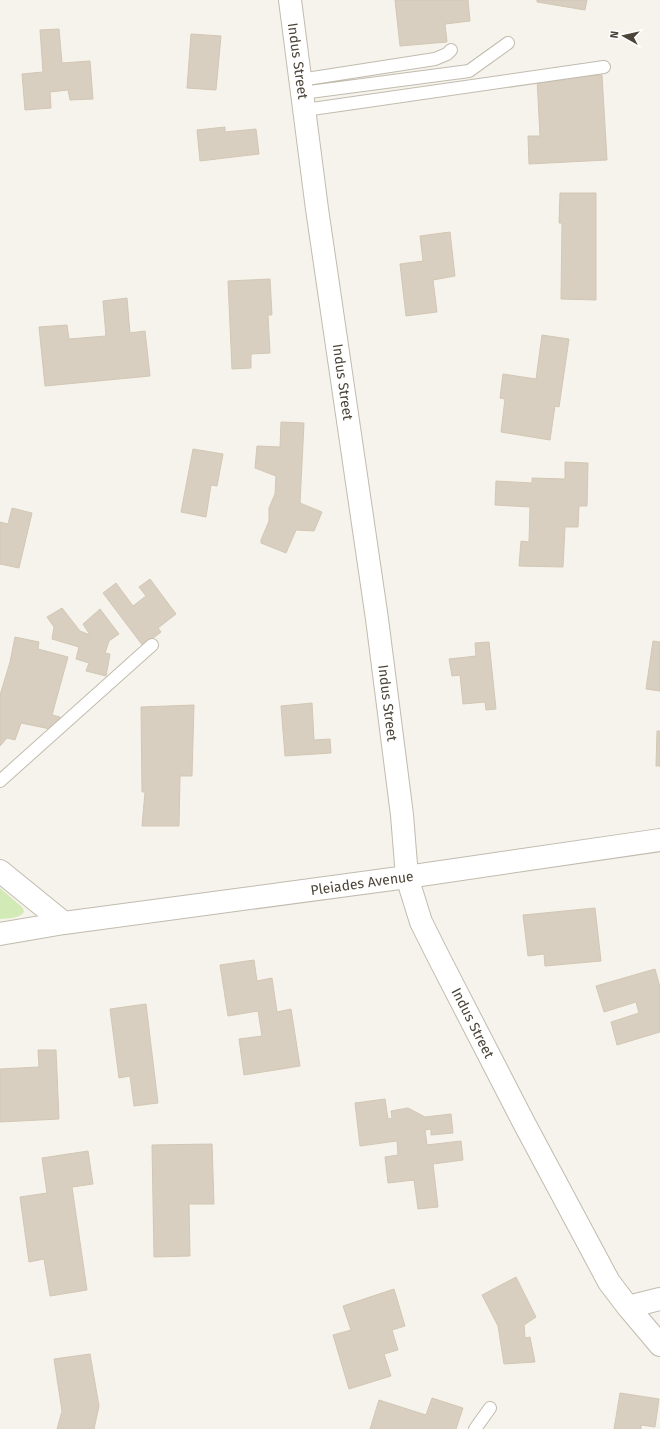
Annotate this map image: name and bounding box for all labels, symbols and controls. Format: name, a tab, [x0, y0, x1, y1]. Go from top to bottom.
north arrow	[604, 16, 644, 56]
street label: Indus Street	[284, 22, 311, 101]
text: N	[608, 30, 622, 39]
street label: Indus Street	[329, 343, 356, 422]
street label: Indus Street	[374, 664, 401, 743]
street label: Pleiades Avenue	[309, 868, 415, 899]
street label: Indus Street	[447, 985, 498, 1062]

